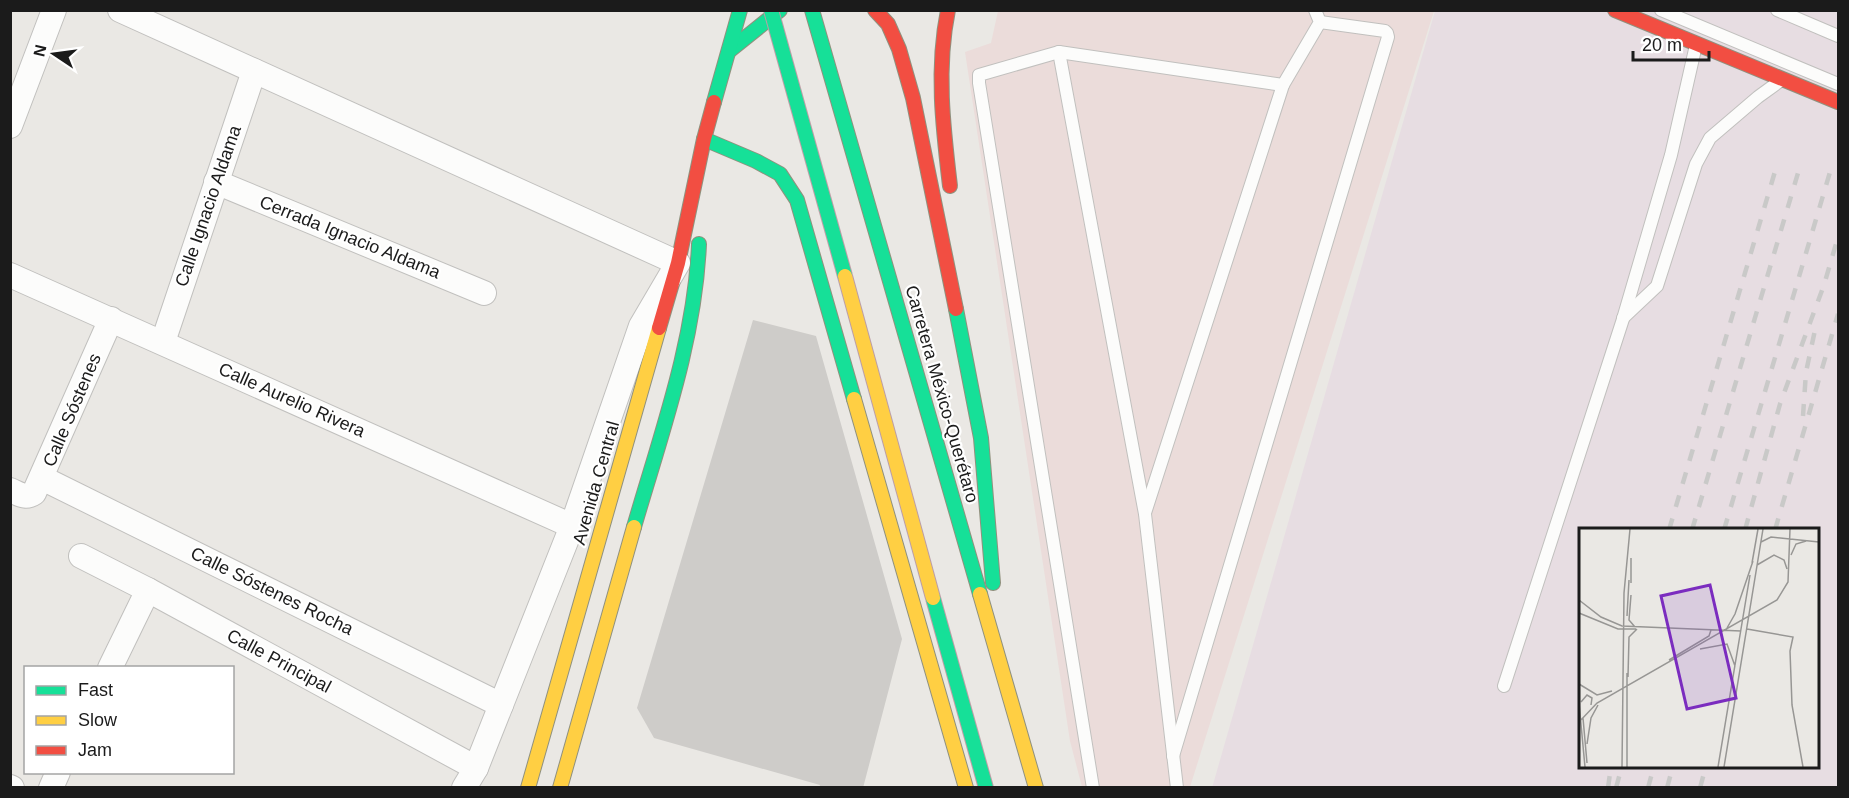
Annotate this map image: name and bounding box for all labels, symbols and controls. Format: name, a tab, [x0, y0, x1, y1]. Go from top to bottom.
north arrow	[24, 24, 84, 84]
scale bar	[1633, 24, 1710, 62]
text: 20 m	[1642, 35, 1682, 55]
text: N	[30, 43, 49, 58]
street label: Calle Ignacio Aldama	[171, 122, 245, 289]
street label: Cerrada Ignacio Aldama	[257, 192, 444, 283]
street label: Carretera México-Querétaro	[901, 283, 983, 505]
street label: Calle Sóstenes	[39, 350, 105, 470]
street label: Calle Aurelio Rivera	[216, 359, 369, 442]
street label: Avenida Central	[569, 419, 623, 547]
inset map	[1579, 528, 1819, 768]
street label: Calle Sóstenes Rocha	[188, 543, 357, 639]
street label: Calle Principal	[224, 625, 334, 697]
legend	[24, 666, 234, 774]
text: Fast	[78, 680, 113, 700]
text: Slow	[78, 710, 118, 730]
text: Jam	[78, 740, 112, 760]

